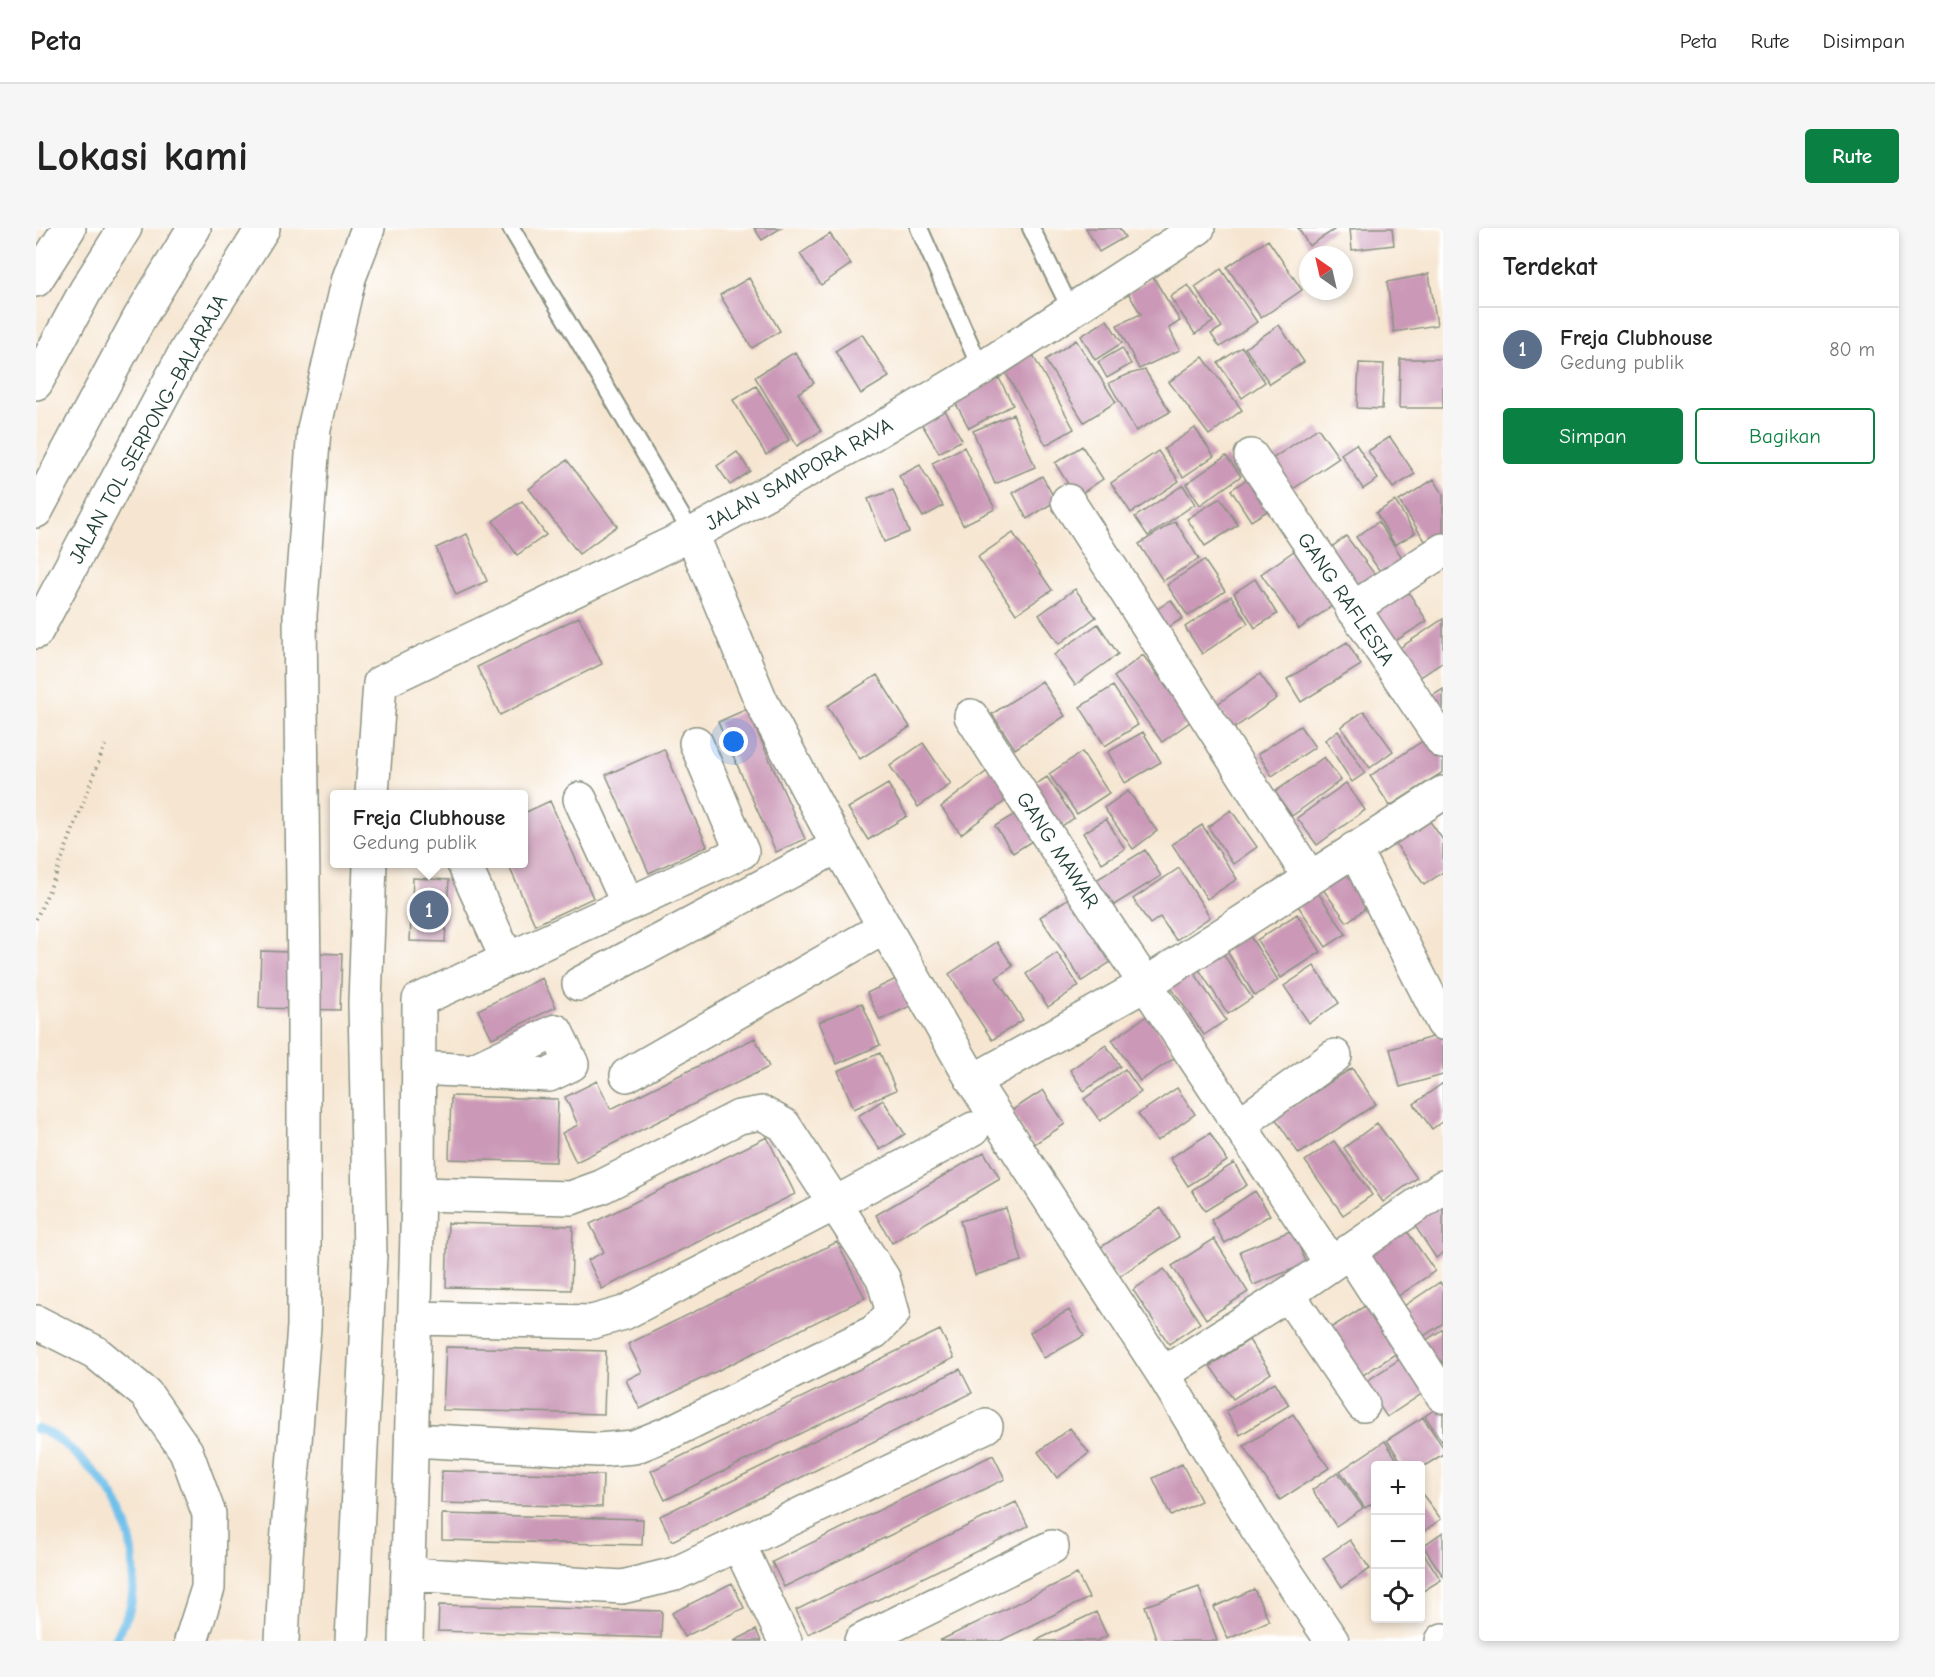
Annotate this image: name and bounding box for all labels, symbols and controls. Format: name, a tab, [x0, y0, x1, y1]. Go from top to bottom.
text: Peta	[30, 25, 82, 57]
text: Peta	[1680, 29, 1717, 53]
text: Rute	[1750, 29, 1790, 53]
text: Disimpan	[1823, 29, 1905, 53]
button: Rute	[1805, 129, 1899, 183]
text: Lokasi kami	[36, 132, 248, 181]
north arrow	[1299, 246, 1353, 300]
text: Terdekat	[1503, 252, 1597, 282]
street label: JALAN TOL SERPONG–BALARAJA	[64, 290, 232, 568]
text: Freja Clubhouse	[1560, 325, 1712, 351]
text: 1	[1519, 338, 1526, 361]
text: 80 m	[1829, 338, 1875, 361]
text: Gedung publik	[1560, 351, 1684, 374]
button: Simpan	[1503, 408, 1683, 464]
button: Bagikan	[1695, 408, 1875, 464]
street label: JALAN SAMPORA RAYA	[701, 413, 897, 535]
street label: GANG RAFLESIA	[1293, 528, 1399, 670]
your location	[719, 727, 748, 756]
street label: GANG MAWAR	[1012, 787, 1104, 913]
popup	[330, 790, 528, 868]
text: Freja Clubhouse	[353, 805, 505, 831]
text: Gedung publik	[353, 831, 476, 854]
pin: 1	[410, 888, 448, 932]
map controls	[1371, 1461, 1425, 1623]
button: +	[1371, 1461, 1425, 1515]
button: −	[1371, 1515, 1425, 1569]
button: locate	[1371, 1569, 1425, 1623]

